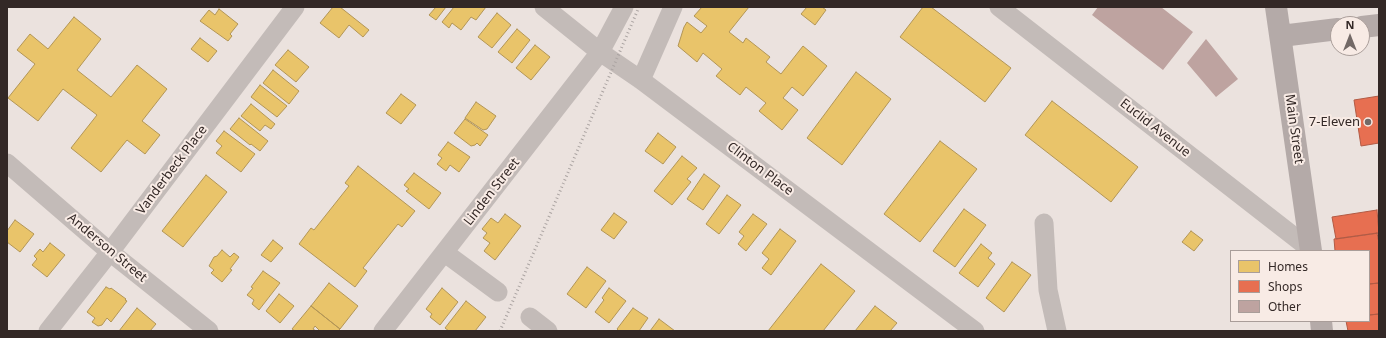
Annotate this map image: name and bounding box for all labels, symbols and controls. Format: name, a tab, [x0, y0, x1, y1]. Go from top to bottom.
north arrow	[1330, 16, 1370, 56]
text: N	[1346, 17, 1354, 32]
street label: Main Street	[1281, 93, 1307, 165]
street label: Euclid Avenue	[1117, 96, 1193, 160]
place label: 7-Eleven	[1309, 114, 1360, 130]
marker: 7-Eleven	[1363, 117, 1373, 127]
street label: Vanderbeck Place	[133, 122, 211, 218]
street label: Clinton Place	[724, 139, 796, 199]
street label: Linden Street	[461, 155, 523, 229]
street label: Anderson Street	[64, 210, 150, 286]
legend	[1230, 250, 1370, 322]
text: Homes	[1268, 258, 1308, 275]
text: Shops	[1268, 278, 1302, 295]
text: Other	[1268, 298, 1301, 315]

